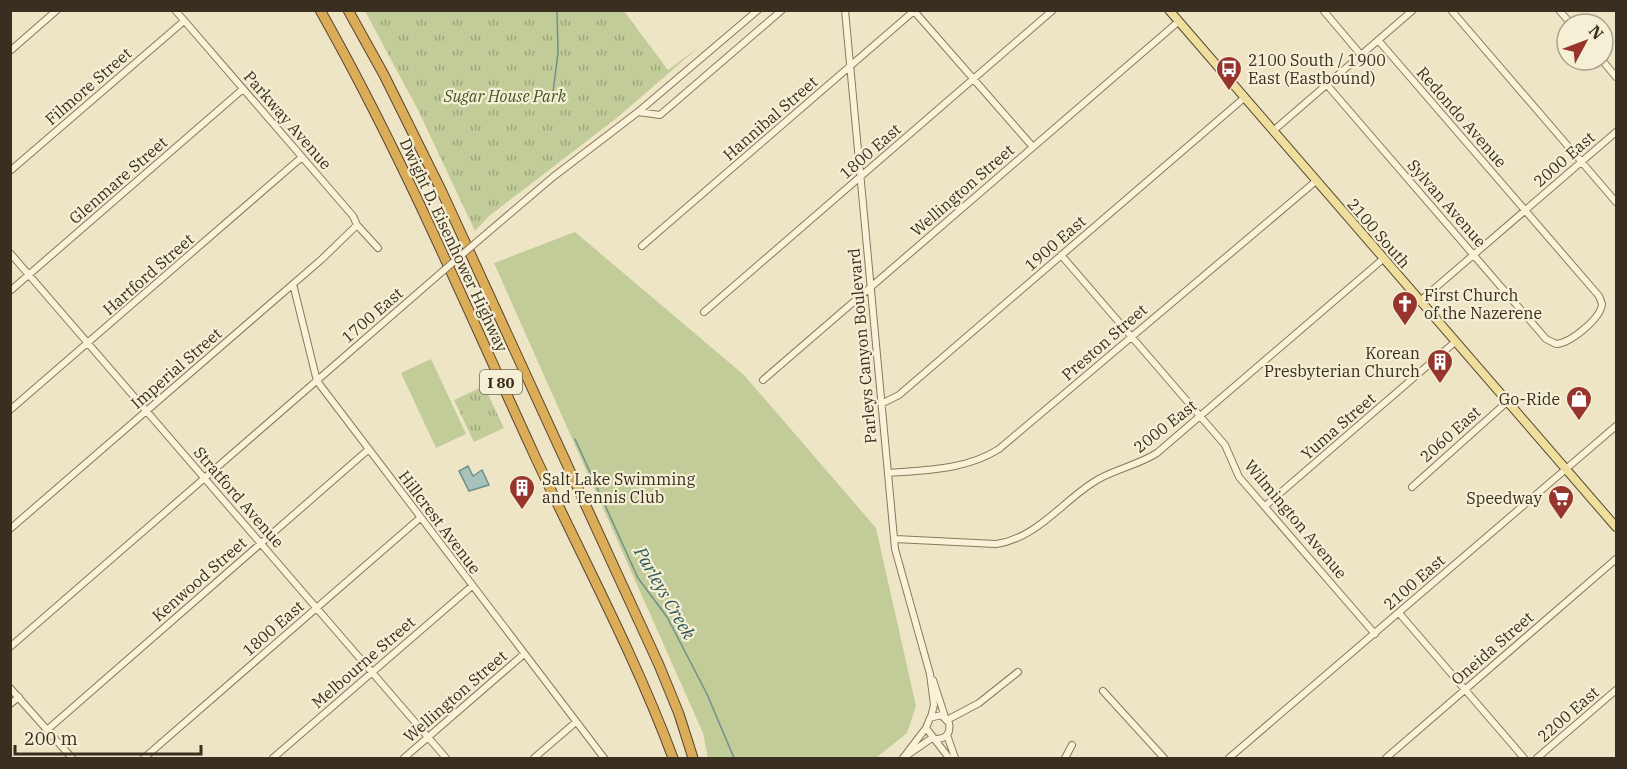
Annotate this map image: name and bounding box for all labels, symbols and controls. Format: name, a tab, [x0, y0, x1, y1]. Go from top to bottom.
north arrow	[1555, 12, 1615, 72]
text: N	[1585, 21, 1608, 43]
street label: Filmore Street	[41, 43, 136, 129]
place label: 2100 South / 1900 East (Eastbound)	[1248, 50, 1386, 88]
bus stop icon: 2100 South / 1900 East (Eastbound)	[1214, 54, 1244, 92]
street label: Redondo Avenue	[1413, 63, 1511, 171]
street label: Parkway Avenue	[240, 67, 336, 173]
street label: Hannibal Street	[719, 71, 822, 165]
park label: Sugar House Park	[443, 86, 567, 106]
street label: 1800 East	[835, 119, 905, 183]
street label: 2000 East	[1529, 127, 1599, 191]
street label: Glenmare Street	[65, 132, 171, 228]
street label: Dwight D. Eisenhower Highway	[396, 135, 513, 355]
street label: Wellington Street	[906, 139, 1018, 240]
street label: Sylvan Avenue	[1403, 155, 1491, 251]
street label: 2100 South	[1343, 194, 1415, 272]
street label: 1900 East	[1020, 211, 1090, 275]
street label: Hartford Street	[98, 229, 198, 319]
street label: Parleys Canyon Boulevard	[843, 247, 881, 445]
street label: 1700 East	[337, 283, 407, 347]
place label: First Church of the Nazerene	[1424, 285, 1542, 323]
church icon: First Church of the Nazerene	[1390, 289, 1420, 327]
street label: Preston Street	[1057, 299, 1151, 385]
street label: Imperial Street	[127, 323, 226, 413]
place label: Korean Presbyterian Church	[1264, 343, 1420, 381]
building icon: Korean Presbyterian Church	[1425, 347, 1455, 385]
road number: I 80	[480, 370, 522, 394]
shop icon: Go-Ride	[1564, 384, 1594, 422]
street label: Yuma Street	[1297, 388, 1380, 464]
place label: Go-Ride	[1499, 389, 1560, 409]
street label: 2000 East	[1130, 395, 1201, 457]
street label: 2060 East	[1416, 401, 1485, 466]
street label: Stratford Avenue	[190, 442, 288, 552]
street label: Wilmington Avenue	[1240, 455, 1352, 583]
street label: Hillcrest Avenue	[395, 466, 485, 578]
place label: Salt Lake Swimming and Tennis Club	[542, 469, 696, 507]
building icon: Salt Lake Swimming and Tennis Club	[507, 473, 537, 511]
supermarket icon: Speedway	[1546, 483, 1576, 521]
place label: Speedway	[1466, 488, 1542, 508]
street label: Kenwood Street	[148, 532, 251, 625]
water label: Parleys Creek	[629, 542, 701, 644]
street label: 2100 East	[1379, 550, 1449, 614]
street label: 1800 East	[238, 596, 308, 660]
street label: Oneida Street	[1447, 607, 1537, 689]
street label: Melbourne Street	[307, 611, 419, 712]
street label: Wellington Street	[399, 645, 511, 746]
street label: 2200 East	[1533, 682, 1603, 746]
scale bar	[15, 718, 201, 756]
text: 200 m	[24, 727, 78, 750]

